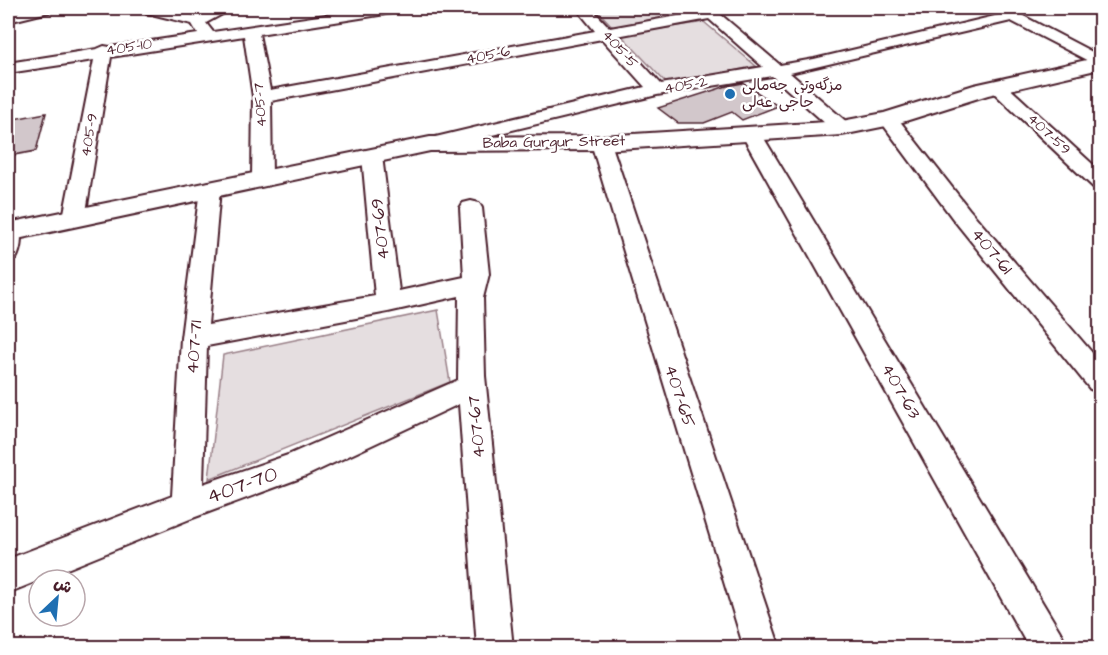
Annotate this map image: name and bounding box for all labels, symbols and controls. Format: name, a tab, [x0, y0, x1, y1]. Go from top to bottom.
street label: 405-5	[597, 25, 643, 73]
street label: 405-10	[104, 33, 154, 61]
street label: 405-6	[464, 40, 512, 70]
street label: 405-2	[663, 71, 710, 99]
place label: مزگەوتی جەمالی حاجی عەلی	[742, 75, 843, 113]
street label: 405-7	[248, 82, 272, 128]
marker: مزگەوتی جەمالی حاجی عەلی	[723, 87, 737, 101]
street label: 407-59	[1023, 108, 1075, 160]
street label: 405-9	[75, 112, 103, 158]
street label: Baba Gurgur Street	[483, 130, 625, 155]
street label: 407-69	[364, 197, 396, 261]
street label: 407-61	[965, 222, 1019, 280]
street label: 407-71	[180, 319, 208, 375]
street label: 407-63	[875, 358, 927, 424]
street label: 407-65	[658, 362, 702, 431]
street label: 407-67	[461, 395, 491, 459]
street label: 407-70	[203, 459, 281, 511]
north arrow	[27, 568, 87, 628]
text: ش	[50, 572, 76, 599]

